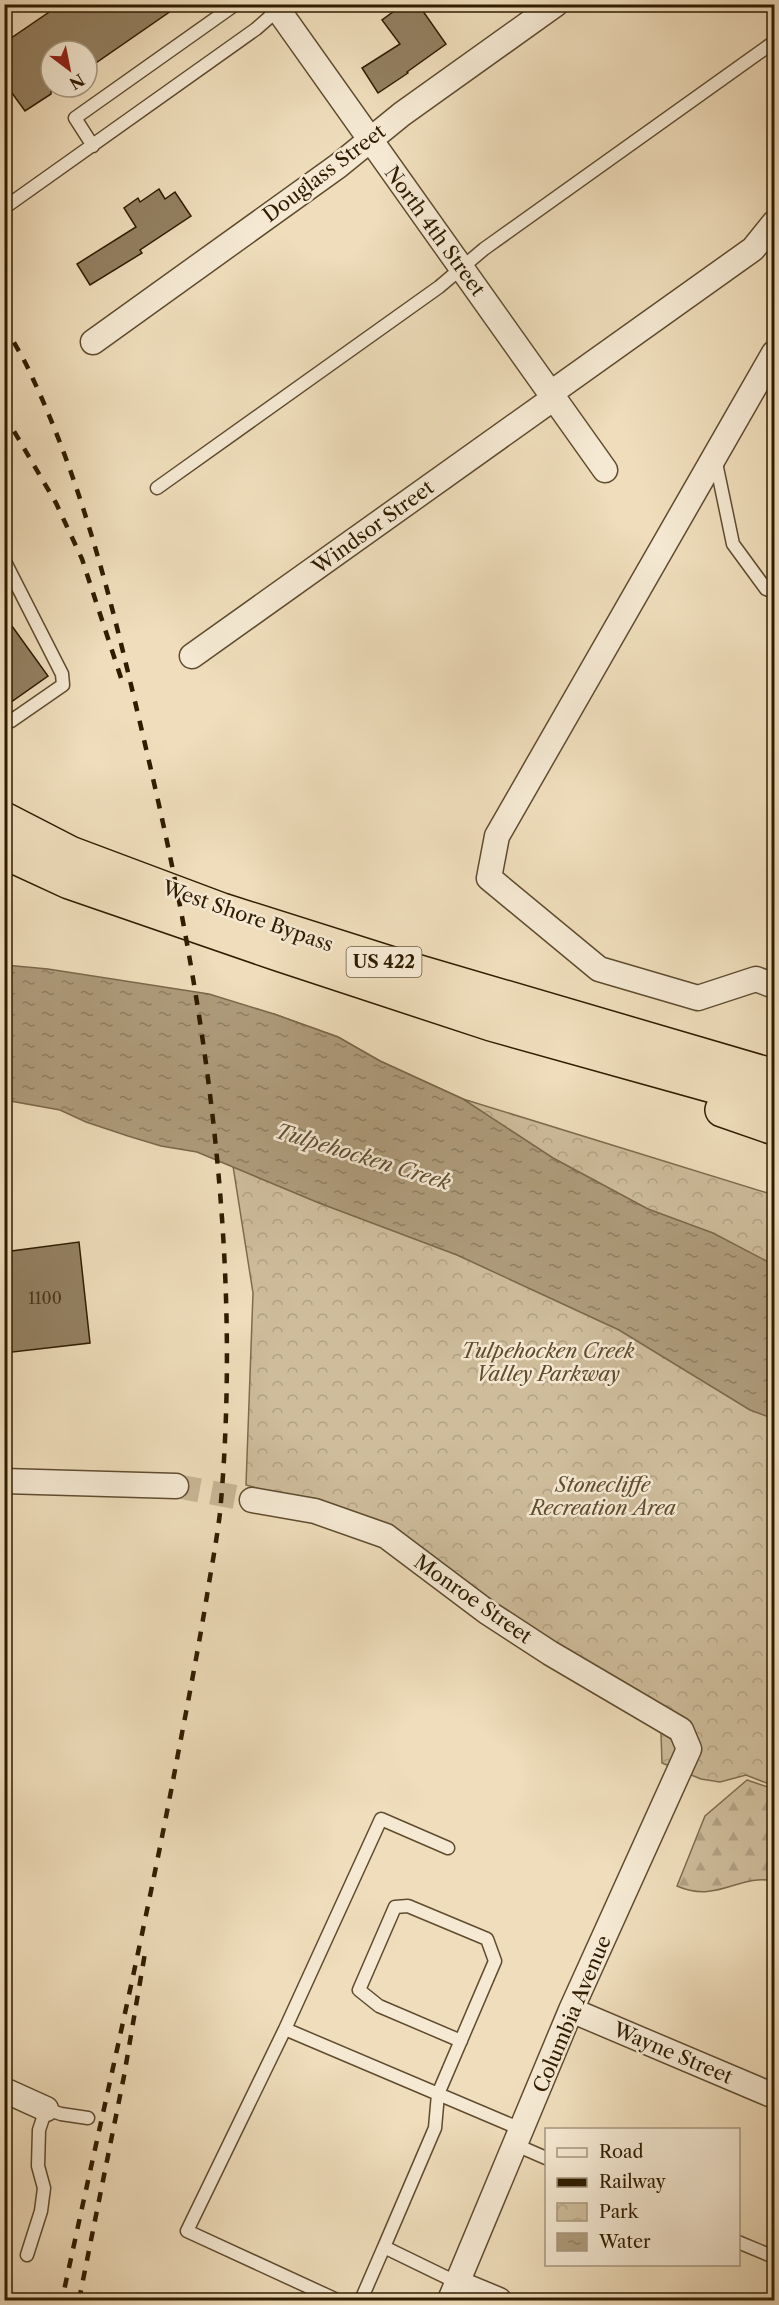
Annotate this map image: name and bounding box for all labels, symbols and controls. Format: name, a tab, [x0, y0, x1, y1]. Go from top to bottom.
north arrow	[39, 39, 99, 99]
text: N	[66, 70, 88, 94]
street label: Douglass Street	[258, 119, 390, 227]
street label: North 4th Street	[380, 161, 490, 301]
street label: Windsor Street	[307, 475, 438, 580]
street label: West Shore Bypass	[159, 875, 337, 956]
road number: US 422	[346, 947, 422, 977]
water label: Tulpehocken Creek	[273, 1118, 454, 1195]
house number: 1100	[28, 1288, 62, 1308]
park label: Tulpehocken Creek Valley Parkway	[461, 1339, 635, 1386]
park label: Stonecliffe Recreation Area	[528, 1473, 676, 1520]
street label: Monroe Street	[410, 1550, 536, 1648]
street label: Columbia Avenue	[528, 1932, 616, 2096]
street label: Wayne Street	[609, 2017, 736, 2089]
legend	[545, 2128, 740, 2266]
text: Road	[599, 2141, 644, 2163]
text: Railway	[599, 2171, 667, 2193]
text: Park	[599, 2201, 640, 2223]
text: Water	[598, 2231, 651, 2253]

